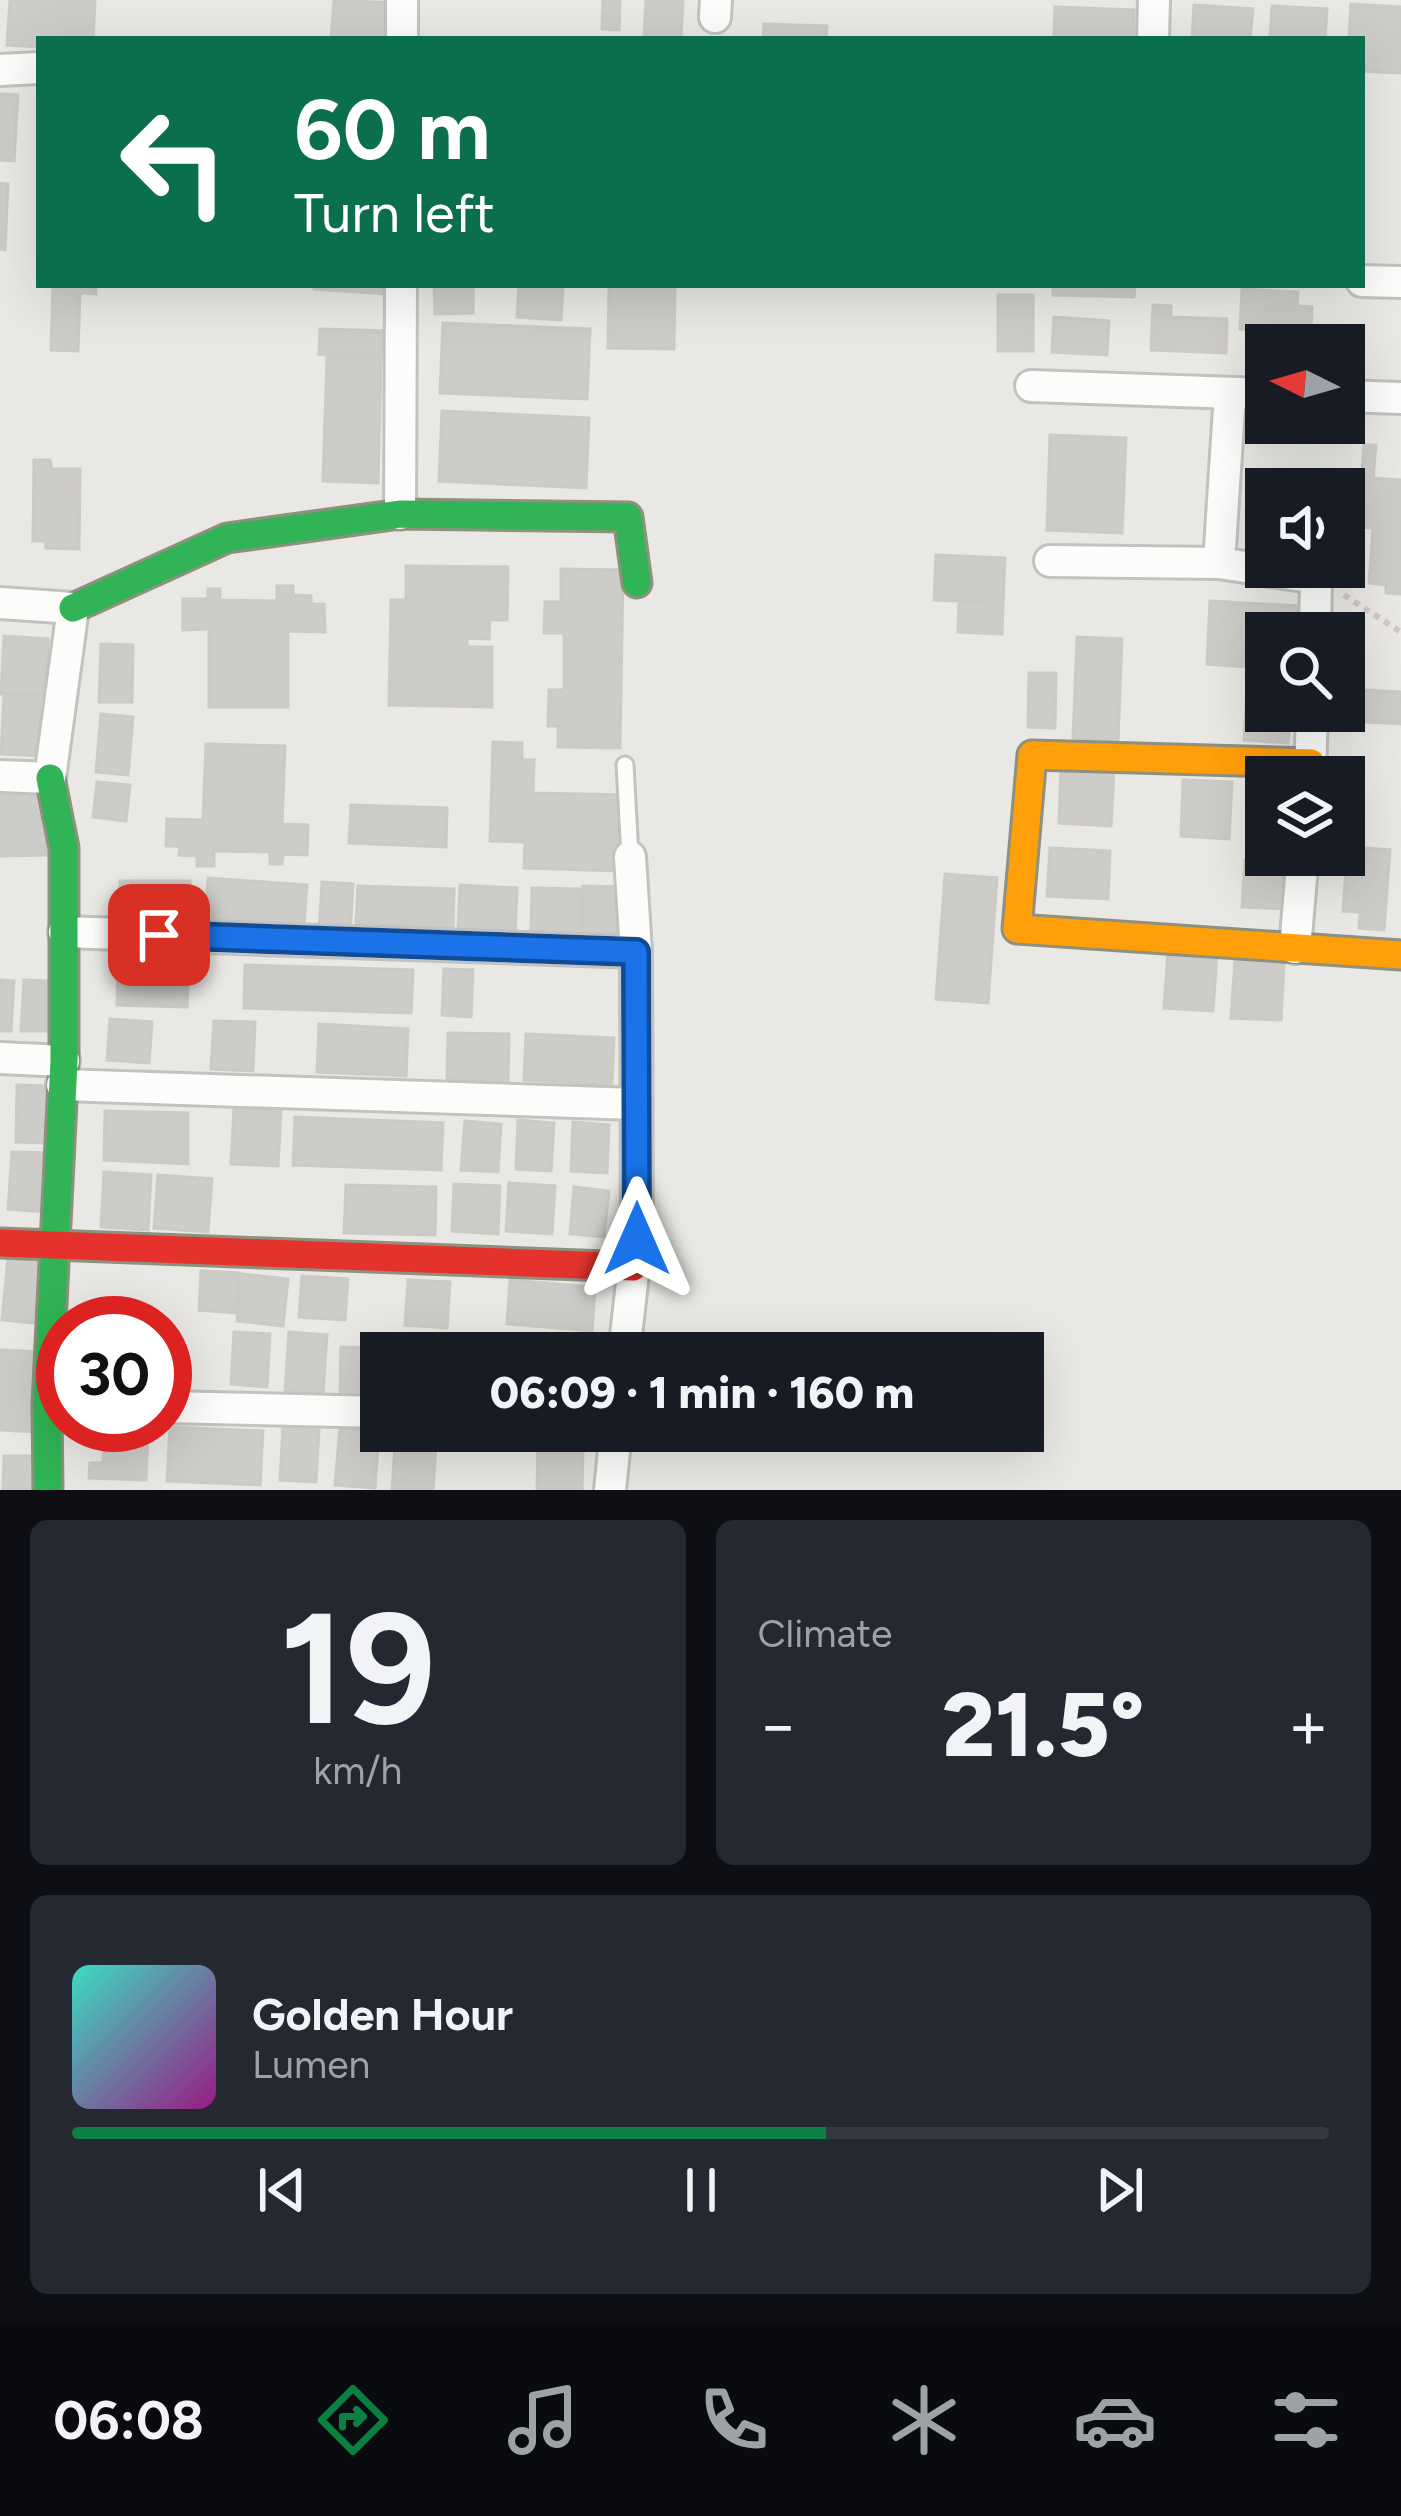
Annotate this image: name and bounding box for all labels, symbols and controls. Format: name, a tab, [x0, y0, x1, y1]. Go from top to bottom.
text: 60 m	[294, 79, 490, 180]
icon: left	[96, 84, 252, 240]
text: Turn left	[294, 181, 495, 246]
north arrow	[1245, 324, 1365, 444]
map controls	[1245, 324, 1365, 876]
button: sound	[1245, 468, 1365, 588]
button: search	[1245, 612, 1365, 732]
button: layers	[1245, 756, 1365, 876]
pin	[108, 884, 210, 986]
icon: arrive	[126, 902, 192, 968]
position arrow	[574, 1176, 700, 1302]
speed limit sign: 30	[36, 1296, 192, 1452]
text: 06:09 · 1 min · 160 m	[490, 1365, 914, 1419]
text: 19	[280, 1575, 436, 1762]
text: Climate	[758, 1610, 892, 1657]
text: 21.5°	[942, 1670, 1144, 1779]
text: −	[758, 1685, 799, 1765]
text: +	[1288, 1685, 1329, 1765]
text: km/h	[313, 1747, 402, 1794]
text: Golden Hour	[252, 1987, 513, 2041]
text: Lumen	[252, 2041, 370, 2088]
icon: previous	[249, 2157, 315, 2223]
icon: pause	[668, 2157, 734, 2223]
icon: next	[1087, 2157, 1153, 2223]
icon: directions	[311, 2378, 395, 2462]
icon: music	[501, 2378, 585, 2462]
icon: phone	[692, 2378, 776, 2462]
icon: climate	[882, 2378, 966, 2462]
icon: car	[1073, 2378, 1157, 2462]
icon: filters	[1264, 2378, 1348, 2462]
text: 06:08	[53, 2388, 204, 2453]

